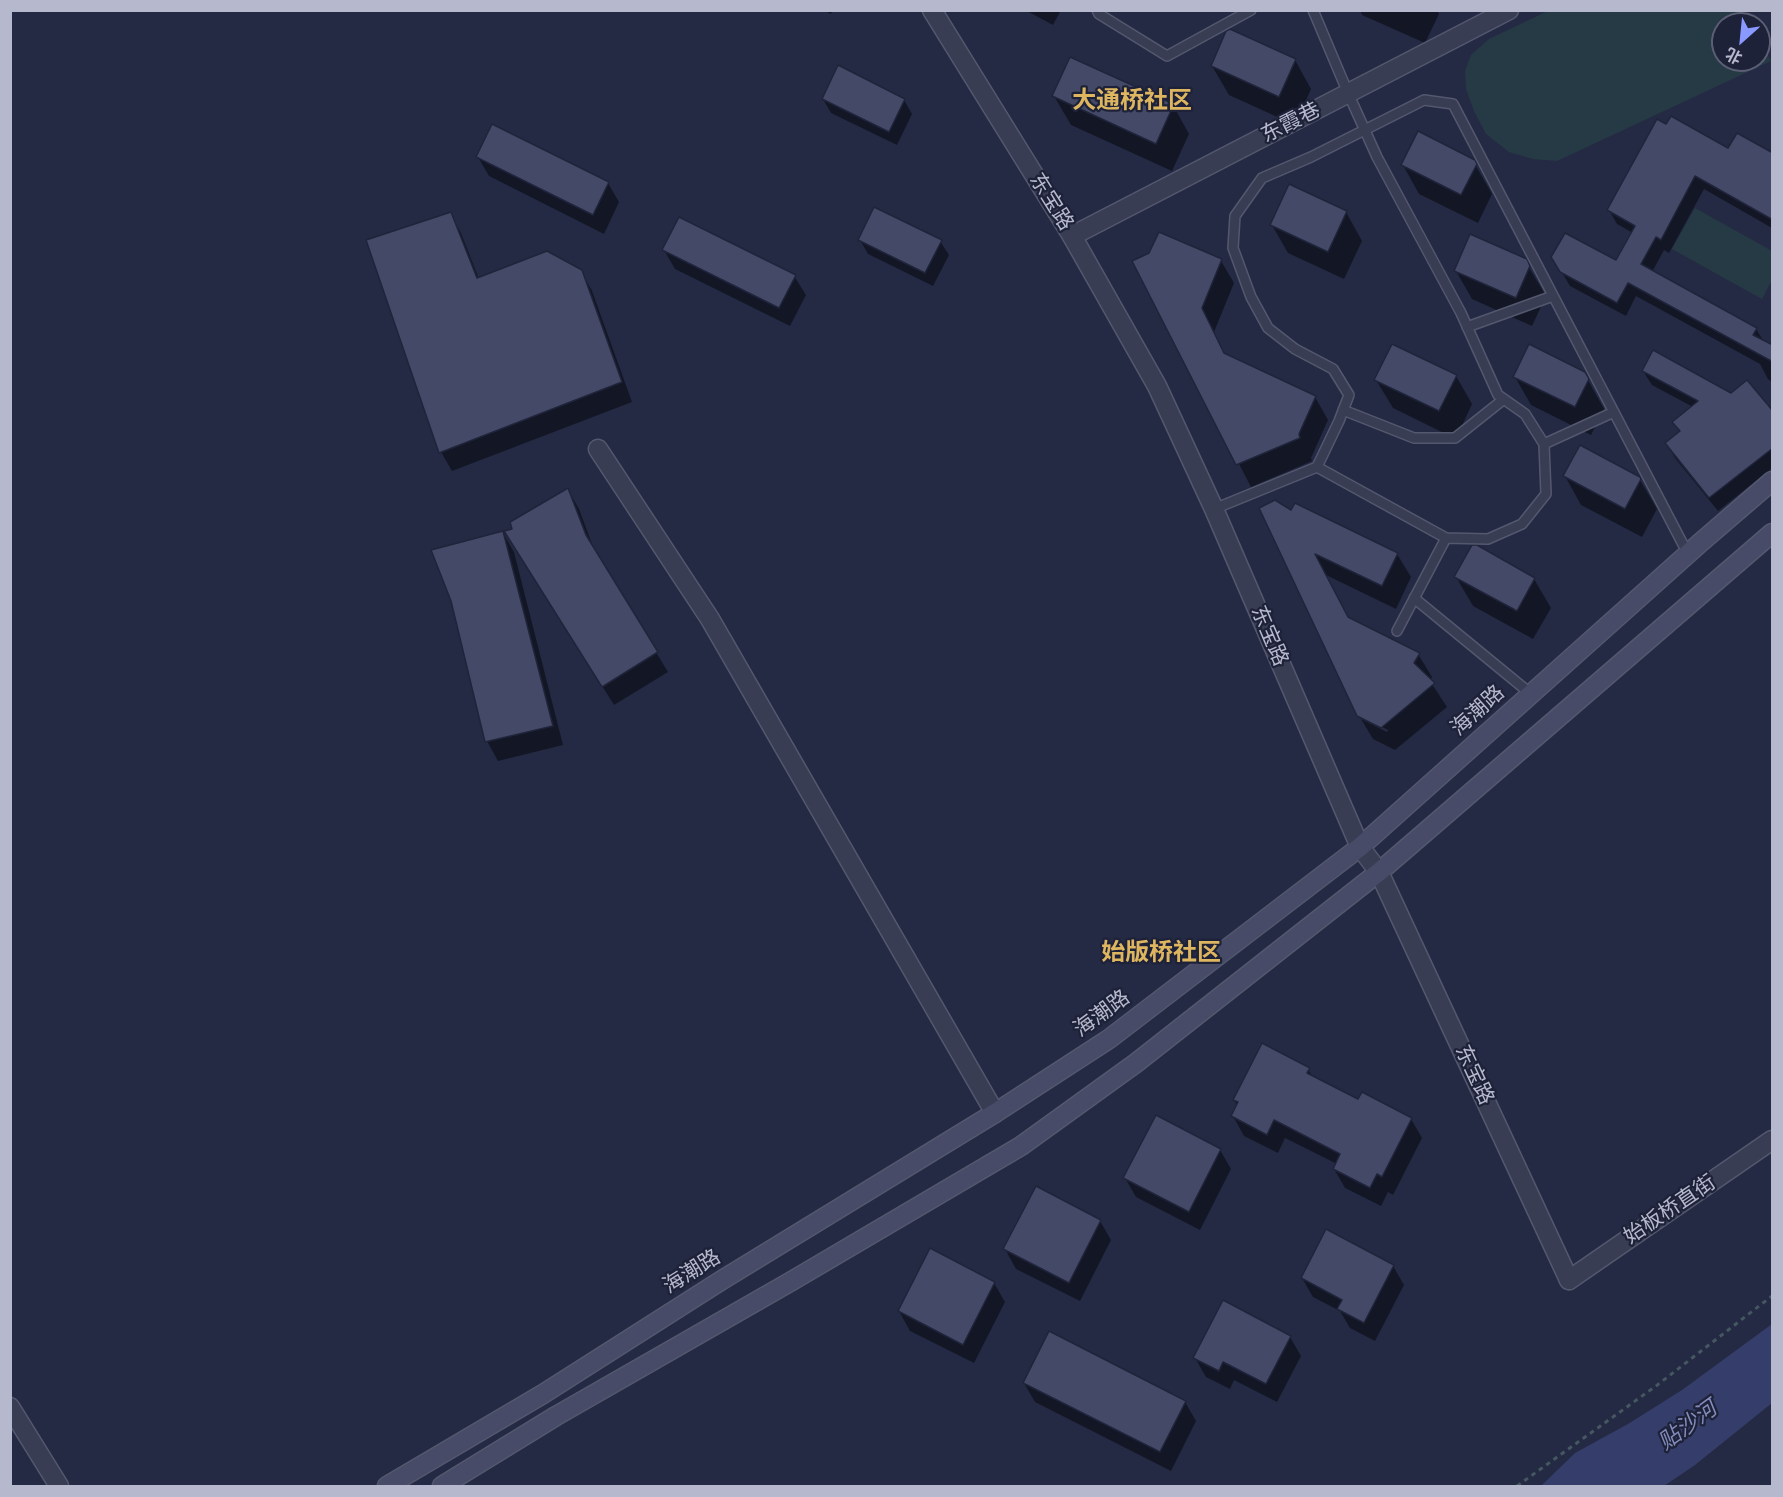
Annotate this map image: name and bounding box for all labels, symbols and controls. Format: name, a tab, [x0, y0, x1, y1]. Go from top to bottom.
north arrow	[1711, 12, 1771, 72]
text: 北	[1722, 43, 1746, 70]
district label: 大通桥社区	[1072, 87, 1192, 115]
street label: 东霞巷	[1257, 97, 1325, 149]
street label: 东宝路	[1024, 169, 1078, 235]
street label: 东宝路	[1245, 602, 1293, 670]
street label: 海潮路	[1446, 681, 1510, 741]
district label: 始版桥社区	[1101, 939, 1221, 967]
street label: 海潮路	[1069, 985, 1135, 1043]
street label: 东宝路	[1449, 1041, 1499, 1109]
street label: 始板桥直街	[1619, 1170, 1721, 1250]
street label: 海潮路	[659, 1245, 725, 1299]
water label: 贴沙河	[1654, 1396, 1722, 1456]

